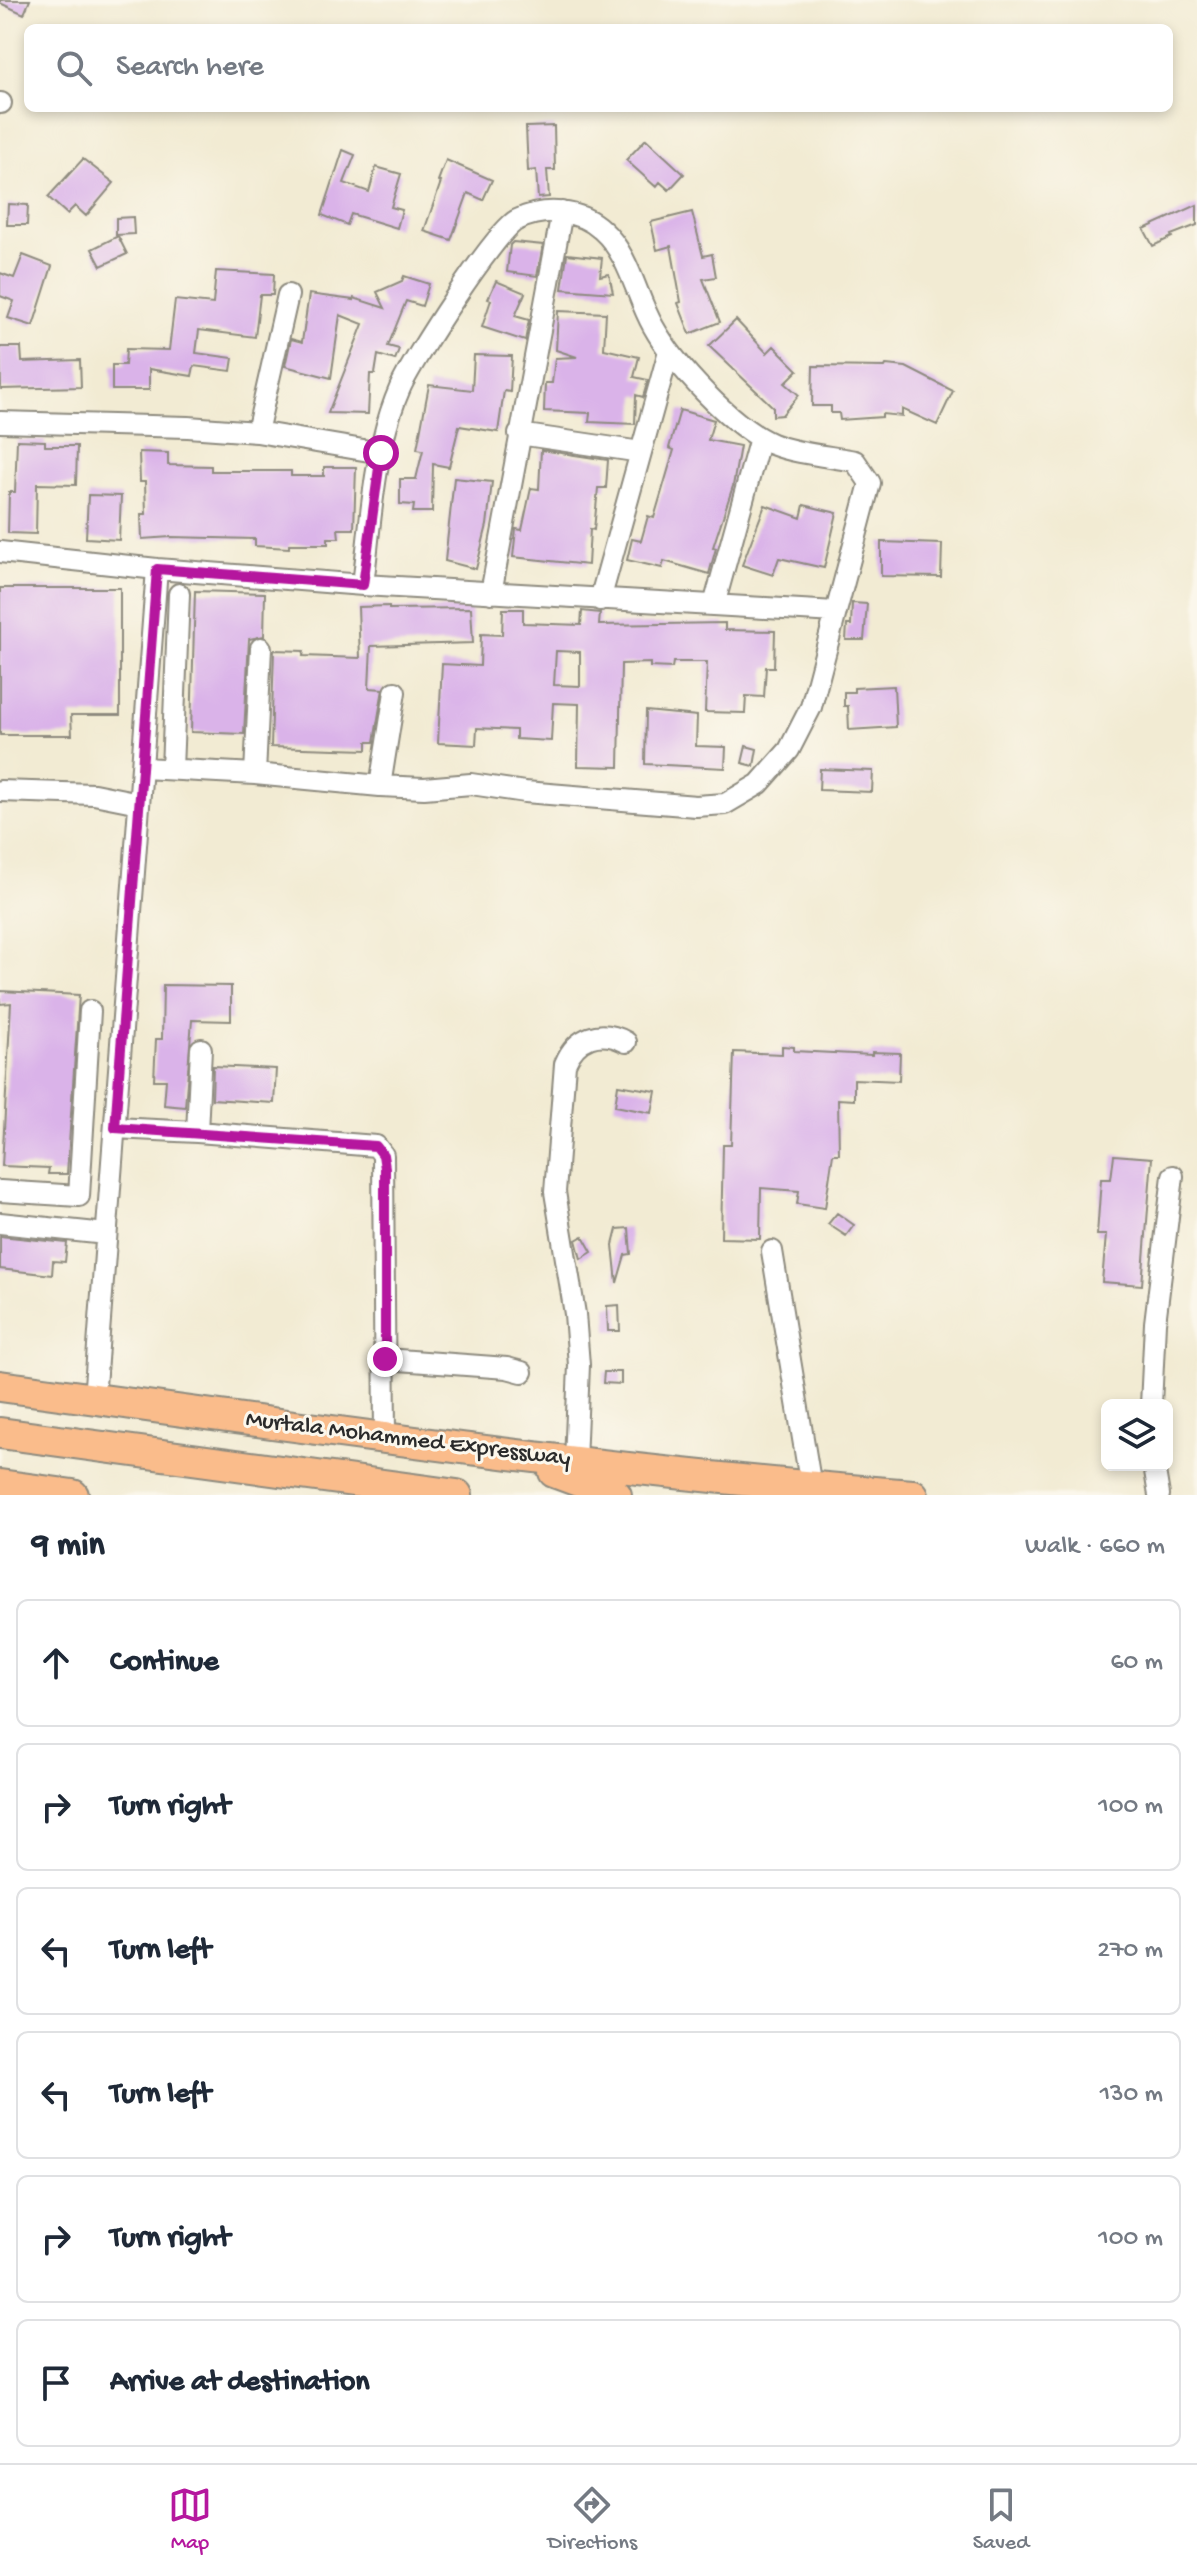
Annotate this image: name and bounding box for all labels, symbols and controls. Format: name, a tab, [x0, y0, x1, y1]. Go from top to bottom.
search box	[24, 24, 1173, 112]
icon: search	[52, 46, 96, 90]
text: Search here	[116, 51, 264, 86]
route start	[363, 435, 399, 471]
route end	[367, 1341, 403, 1377]
map controls	[1101, 1399, 1173, 1471]
button: layers	[1101, 1399, 1173, 1471]
street label: Murtala Mohammed Expressway	[244, 1406, 572, 1474]
text: 9 min	[32, 1527, 105, 1567]
text: Walk · 660 m	[1025, 1532, 1165, 1563]
icon: ahead	[34, 1641, 78, 1685]
text: Continue	[110, 1646, 219, 1681]
text: 60 m	[1110, 1648, 1163, 1679]
icon: right	[34, 1785, 78, 1829]
text: Turn right	[110, 1790, 230, 1825]
text: 100 m	[1098, 1792, 1163, 1823]
icon: left	[34, 1929, 78, 1973]
text: Turn left	[110, 1934, 211, 1969]
text: 270 m	[1097, 1936, 1163, 1967]
icon: left	[34, 2073, 78, 2117]
text: Turn left	[110, 2078, 211, 2113]
text: 130 m	[1100, 2080, 1163, 2111]
icon: right	[34, 2217, 78, 2261]
text: Turn right	[110, 2222, 230, 2257]
text: 100 m	[1098, 2224, 1163, 2255]
icon: arrive	[34, 2361, 78, 2405]
text: Arrive at destination	[110, 2366, 370, 2401]
tab: Map	[168, 2483, 212, 2557]
tab: Directions	[548, 2483, 637, 2557]
tab: Saved	[973, 2483, 1029, 2557]

